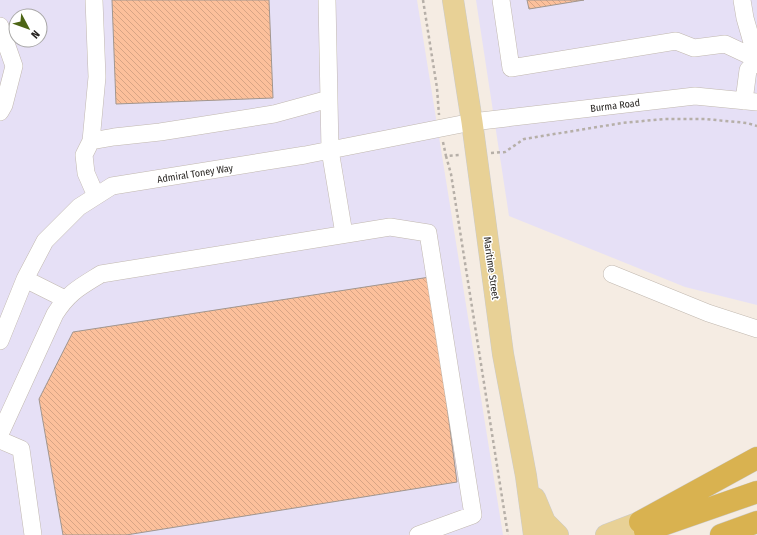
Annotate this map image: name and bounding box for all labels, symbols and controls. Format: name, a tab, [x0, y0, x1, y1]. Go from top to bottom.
north arrow	[8, 8, 48, 48]
text: N	[28, 27, 42, 41]
street label: Burma Road	[590, 97, 641, 115]
street label: Admiral Toney Way	[156, 162, 234, 186]
street label: Maritime Street	[481, 236, 501, 301]

